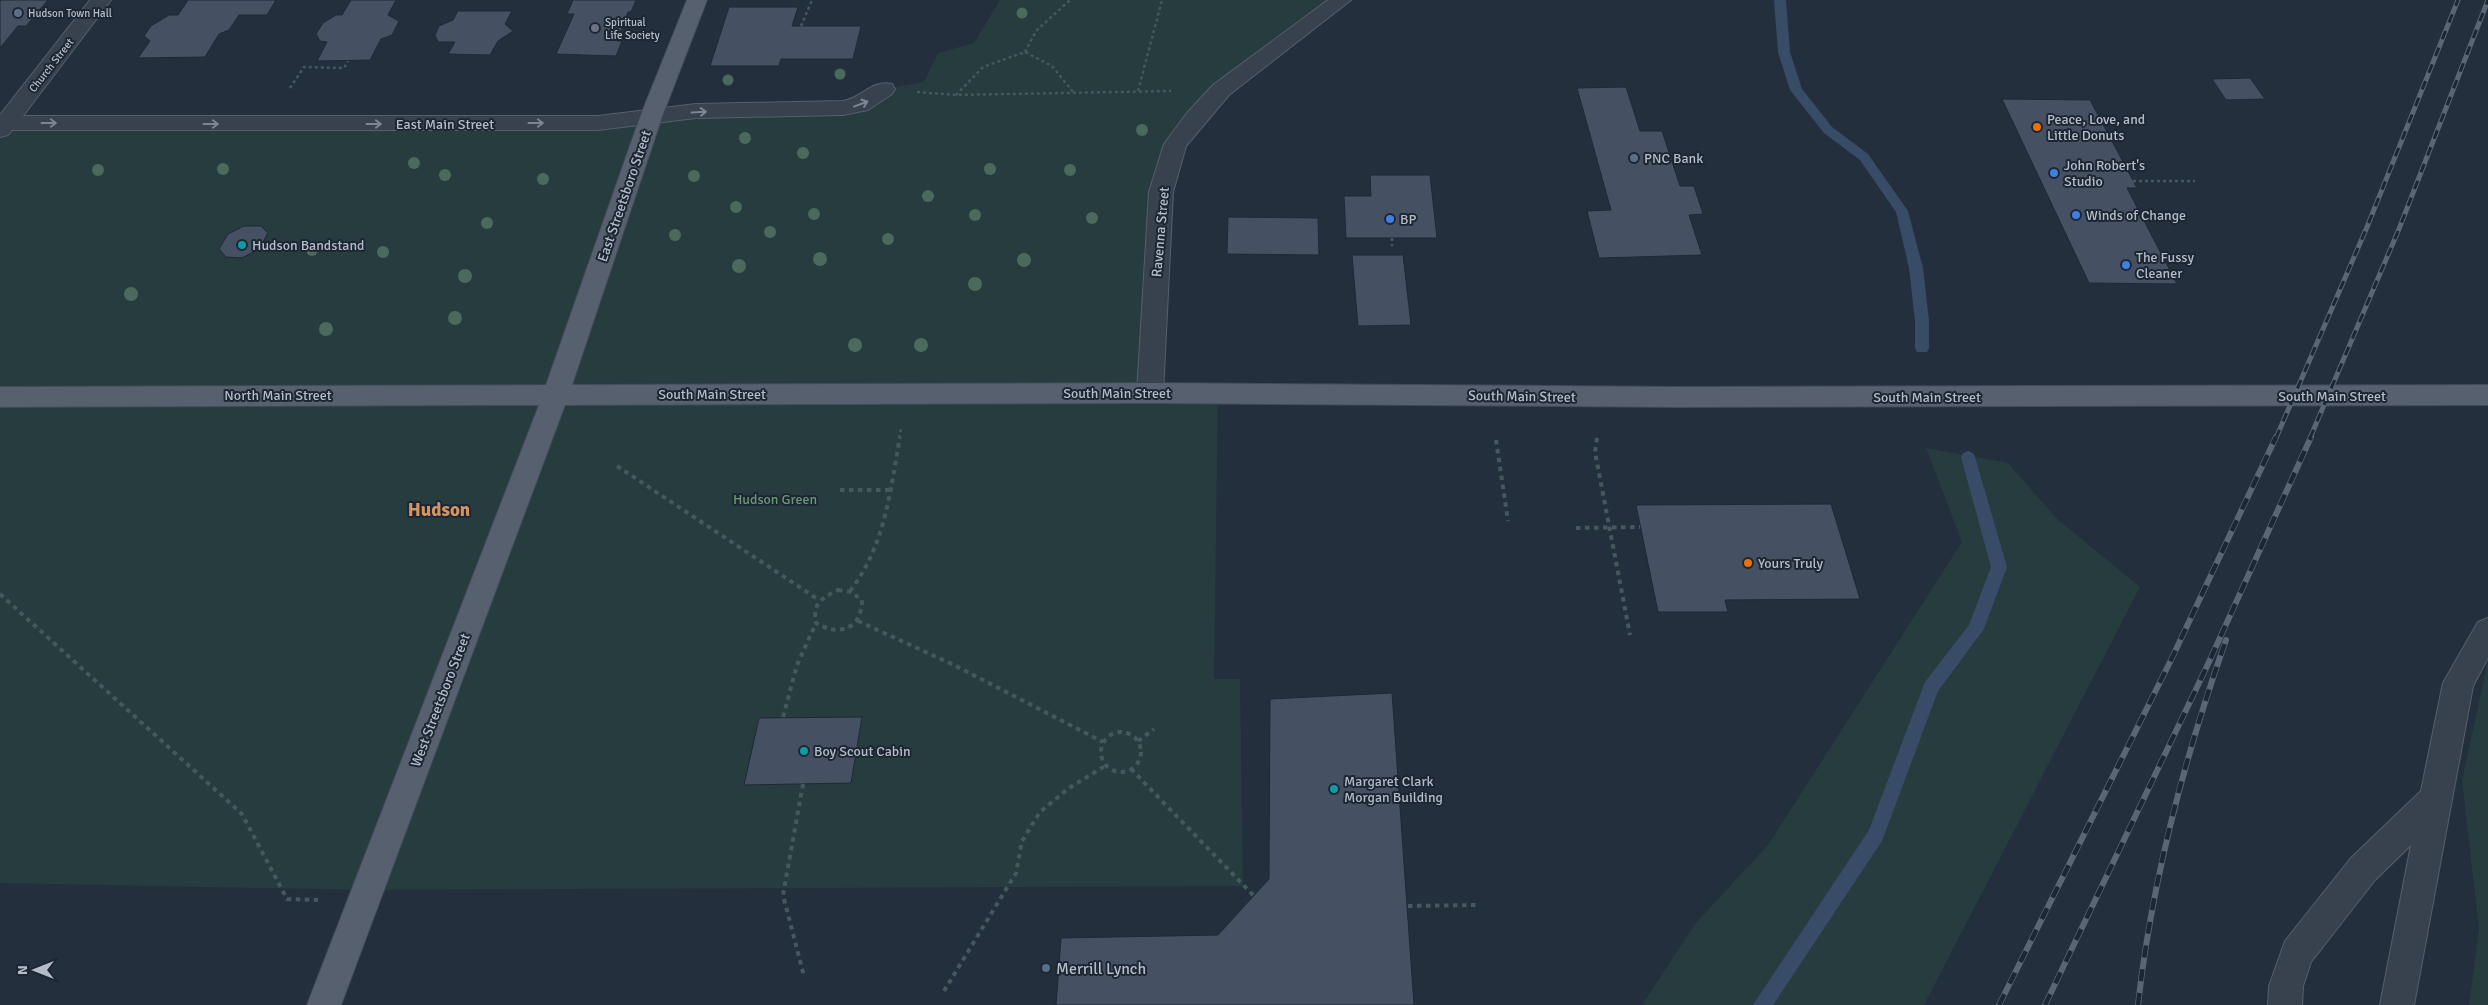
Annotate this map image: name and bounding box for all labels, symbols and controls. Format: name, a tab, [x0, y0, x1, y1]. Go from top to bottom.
marker: Hudson Town Hall	[12, 7, 24, 19]
place label: Hudson Town Hall	[28, 7, 112, 20]
place label: Spiritual Life Society	[605, 16, 660, 42]
marker: Spiritual Life Society	[589, 22, 601, 34]
street label: Church Street	[26, 36, 77, 95]
one-way arrow	[853, 98, 868, 108]
one-way arrow	[691, 107, 707, 116]
place label: Peace, Love, and Little Donuts	[2047, 111, 2145, 144]
street label: East Main Street	[396, 116, 494, 133]
one-way arrow	[40, 118, 56, 128]
one-way arrow	[528, 118, 544, 128]
one-way arrow	[202, 119, 219, 129]
one-way arrow	[365, 119, 381, 129]
marker: Peace, Love, and Little Donuts	[2031, 121, 2043, 133]
street label: East Streetsboro Street	[594, 128, 655, 264]
place label: PNC Bank	[1644, 150, 1703, 167]
marker: PNC Bank	[1628, 152, 1640, 164]
place label: John Robert's Studio	[2064, 157, 2145, 190]
marker: John Robert's Studio	[2048, 167, 2060, 179]
street label: Ravenna Street	[1148, 186, 1173, 278]
place label: Winds of Change	[2086, 207, 2186, 224]
marker: Winds of Change	[2070, 209, 2082, 221]
place label: BP	[1400, 211, 1416, 228]
marker: BP	[1384, 213, 1396, 225]
place label: Hudson Bandstand	[252, 237, 364, 254]
marker: Hudson Bandstand	[236, 239, 248, 251]
place label: The Fussy Cleaner	[2136, 249, 2194, 282]
marker: The Fussy Cleaner	[2120, 259, 2132, 271]
street label: South Main Street	[1063, 385, 1171, 402]
street label: South Main Street	[658, 386, 766, 403]
street label: North Main Street	[224, 387, 332, 404]
street label: South Main Street	[1468, 387, 1576, 406]
street label: South Main Street	[2278, 388, 2386, 405]
street label: South Main Street	[1873, 389, 1981, 406]
park label: Hudson Green	[733, 491, 817, 508]
district label: Hudson	[408, 498, 470, 522]
place label: Yours Truly	[1758, 555, 1823, 572]
marker: Yours Truly	[1742, 557, 1754, 569]
street label: West Streetsboro Street	[407, 631, 474, 769]
place label: Boy Scout Cabin	[814, 743, 911, 760]
marker: Boy Scout Cabin	[798, 745, 810, 757]
place label: Margaret Clark Morgan Building	[1344, 773, 1443, 806]
marker: Margaret Clark Morgan Building	[1328, 783, 1340, 795]
north arrow	[10, 945, 60, 995]
place label: Merrill Lynch	[1056, 959, 1146, 979]
marker: Merrill Lynch	[1040, 962, 1052, 974]
text: N	[14, 965, 31, 975]

